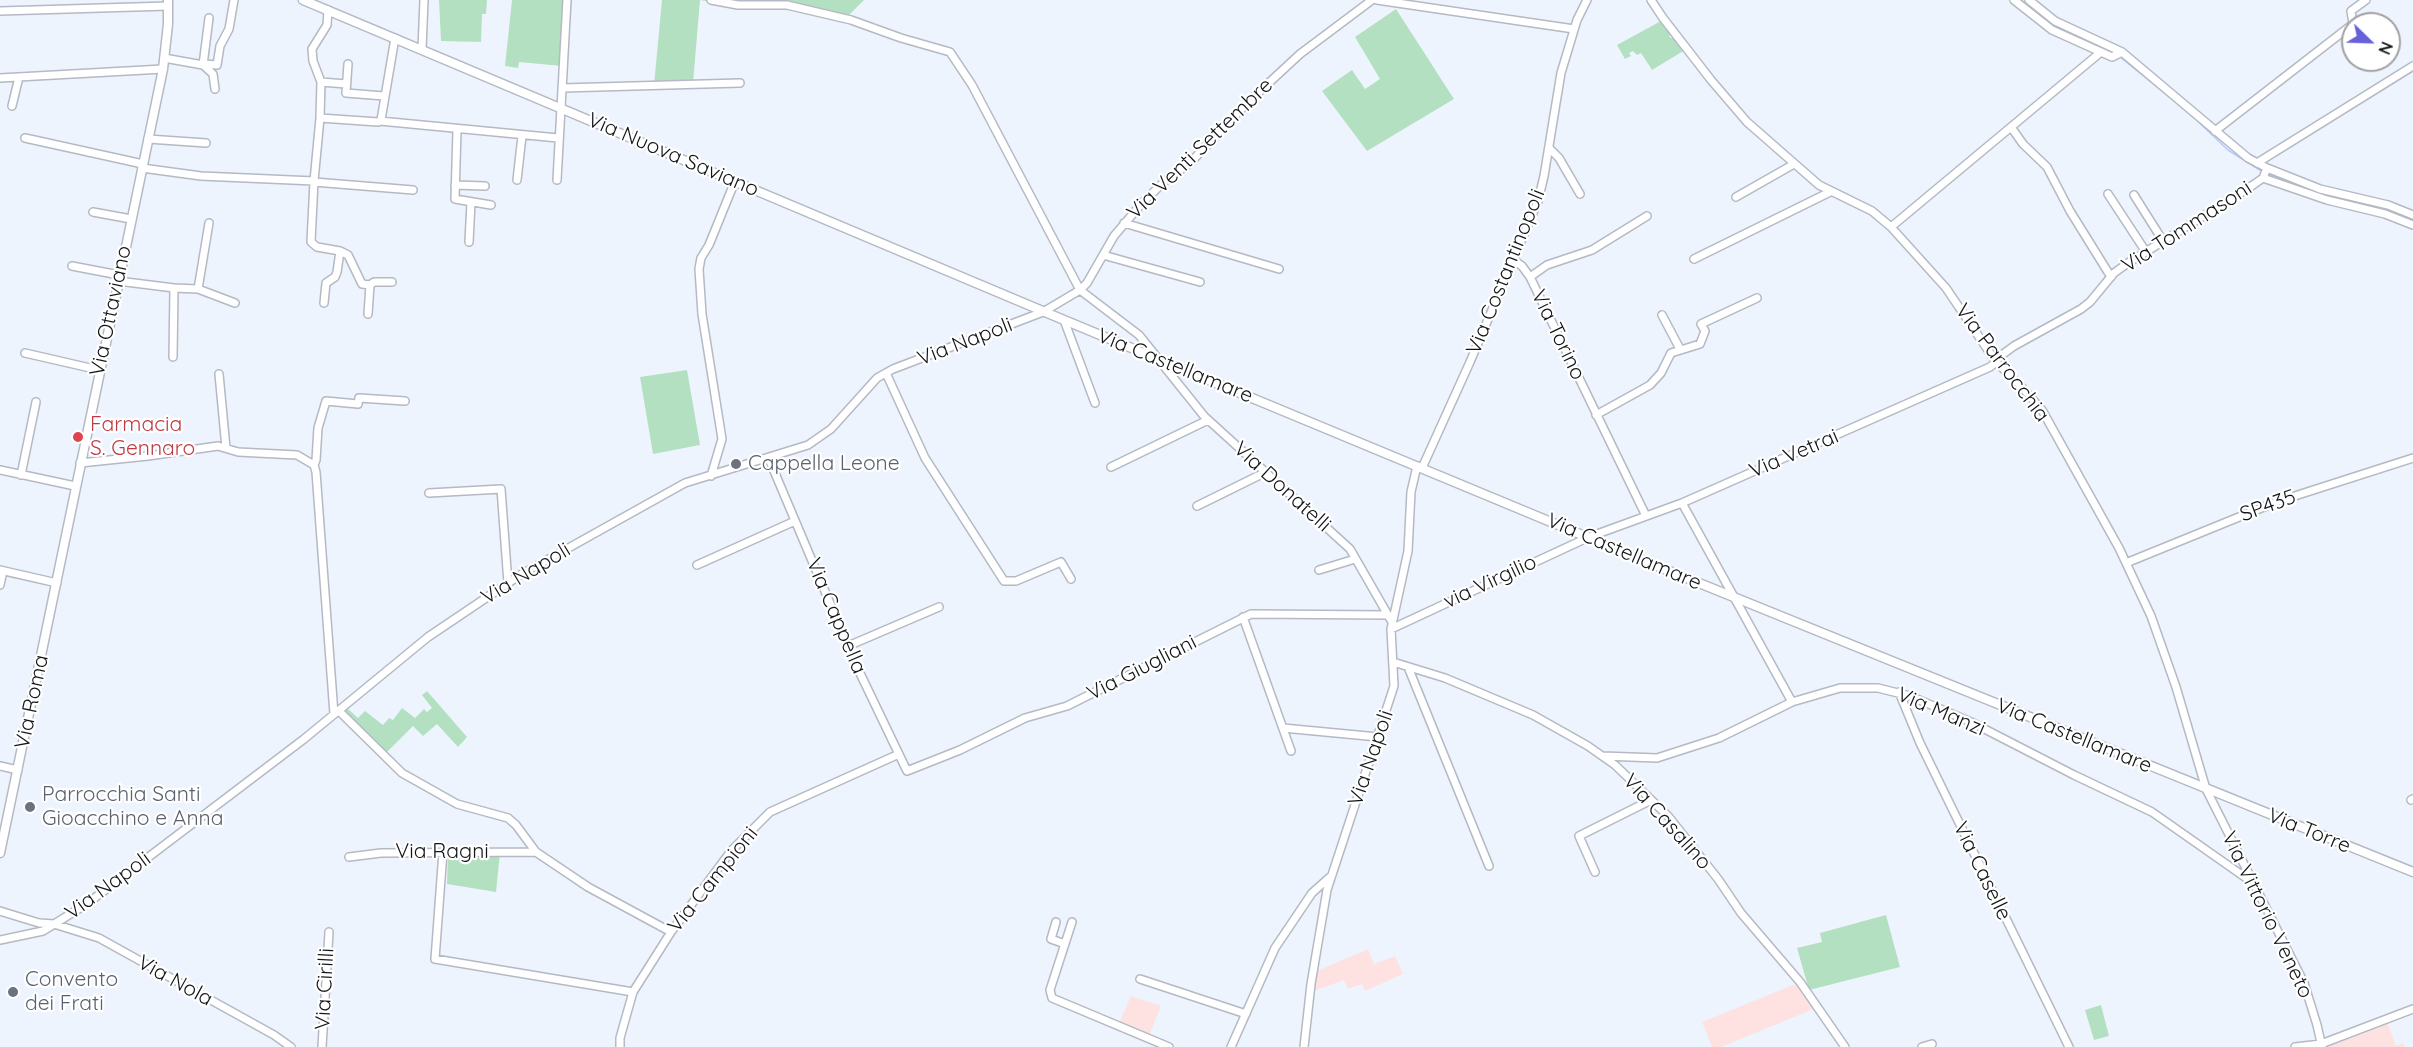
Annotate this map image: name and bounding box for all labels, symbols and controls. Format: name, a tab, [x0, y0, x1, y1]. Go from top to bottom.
north arrow	[2341, 12, 2401, 72]
text: N	[2374, 39, 2397, 58]
street label: Via Venti Settembre	[1122, 73, 1278, 225]
street label: Via Nuova Saviano	[584, 108, 762, 202]
street label: Via Tommasoni	[2117, 176, 2257, 278]
street label: Via Costantinopoli	[1461, 186, 1551, 358]
street label: Via Ottaviano	[85, 243, 137, 379]
street label: Via Torino	[1525, 286, 1591, 384]
street label: Via Parrocchia	[1949, 299, 2055, 427]
street label: Via Napoli	[914, 312, 1016, 372]
street label: Via Castellamare	[1093, 323, 1257, 409]
place label: Farmacia S. Gennaro	[90, 412, 195, 462]
street label: Via Vetrai	[1746, 424, 1842, 484]
marker: Farmacia S. Gennaro	[71, 430, 85, 444]
street label: Via Donatelli	[1228, 437, 1336, 537]
place label: Cappella Leone	[748, 451, 900, 477]
marker: Cappella Leone	[729, 457, 743, 471]
street label: SP435	[2237, 484, 2299, 528]
street label: Via Castellamare	[1543, 508, 1705, 596]
street label: Via Napoli	[477, 538, 575, 610]
street label: via Virgilio	[1439, 549, 1541, 615]
street label: Via Cappella	[800, 554, 872, 678]
street label: Via Giugliani	[1083, 630, 1201, 706]
street label: Via Roma	[10, 653, 54, 751]
street label: Via Manzi	[1893, 682, 1989, 742]
street label: Via Castellamare	[1992, 693, 2156, 779]
street label: Via Napoli	[1343, 707, 1399, 809]
street label: Via Casalino	[1617, 769, 1717, 875]
place label: Parrocchia Santi Gioacchino e Anna	[42, 782, 223, 832]
marker: Parrocchia Santi Gioacchino e Anna	[23, 800, 37, 814]
street label: Via Torre	[2264, 803, 2354, 859]
street label: Via Caselle	[1947, 818, 2017, 924]
street label: Via Campioni	[663, 822, 763, 938]
street label: Via Vittorio Veneto	[2216, 828, 2318, 1002]
street label: Via Ragni	[395, 839, 489, 865]
street label: Via Napoli	[60, 847, 156, 925]
street label: Via Cirilli	[310, 947, 340, 1031]
street label: Via Nola	[133, 950, 217, 1012]
place label: Convento dei Frati	[25, 967, 118, 1017]
marker: Convento dei Frati	[6, 985, 20, 999]

